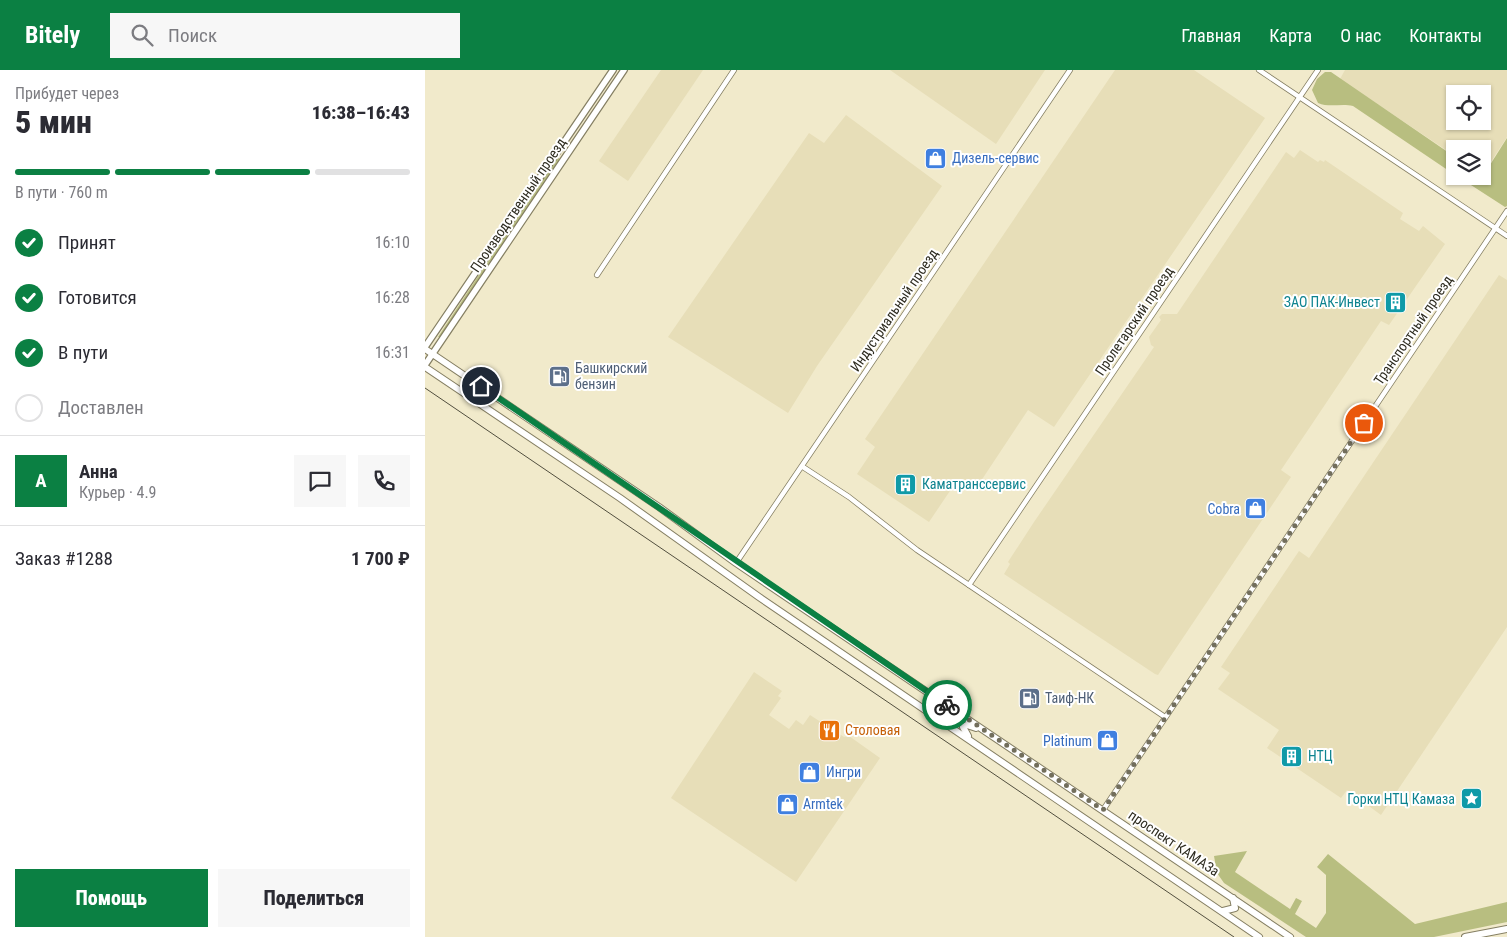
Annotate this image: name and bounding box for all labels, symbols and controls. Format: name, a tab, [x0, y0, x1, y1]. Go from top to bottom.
search box	[110, 13, 460, 58]
text: Bitely	[25, 21, 80, 49]
icon: search	[128, 21, 156, 49]
text: Поиск	[168, 24, 217, 47]
text: Главная	[1181, 25, 1241, 46]
text: Карта	[1269, 25, 1312, 46]
text: О нас	[1340, 25, 1381, 46]
text: Контакты	[1409, 25, 1482, 46]
text: Прибудет через	[15, 84, 119, 103]
map controls	[1446, 85, 1491, 185]
button: locate	[1446, 85, 1491, 130]
text: 16:38–16:43	[312, 101, 410, 124]
text: 5 мин	[15, 103, 92, 141]
street label: Производственный проезд	[467, 134, 569, 275]
button: layers	[1446, 140, 1491, 185]
shop icon: Дизель-сервис	[924, 146, 948, 170]
place label: Дизель-сервис	[952, 150, 1039, 166]
text: В пути · 760 m	[15, 183, 108, 202]
icon: check	[15, 229, 43, 257]
text: Принят	[58, 231, 116, 254]
text: 16:10	[375, 233, 410, 252]
street label: Индустриальный проезд	[847, 245, 941, 374]
street label: Пролетарский проезд	[1092, 263, 1177, 378]
street label: Транспортный проезд	[1370, 272, 1456, 388]
icon: check	[15, 284, 43, 312]
text: Готовится	[58, 286, 137, 309]
text: 16:28	[375, 288, 410, 307]
building icon: ЗАО ПАК-Инвест	[1384, 290, 1408, 314]
place label: ЗАО ПАК-Инвест	[1284, 294, 1380, 310]
icon: check	[15, 339, 43, 367]
text: В пути	[58, 341, 108, 364]
text: 16:31	[375, 343, 410, 362]
place label: Башкирский бензин	[575, 360, 647, 392]
fuel station icon: Башкирский бензин	[547, 364, 571, 388]
pin	[460, 365, 502, 407]
icon: home	[467, 372, 495, 400]
text: Доставлен	[58, 396, 144, 419]
pin	[1343, 402, 1385, 444]
icon: bag	[1350, 409, 1378, 437]
button: chat	[294, 455, 346, 507]
button: phone	[358, 455, 410, 507]
text: Анна	[79, 460, 118, 483]
text: А	[35, 469, 47, 492]
building icon: Каматранссервис	[894, 472, 918, 496]
place label: Каматранссервис	[922, 476, 1026, 492]
text: Курьер · 4.9	[79, 483, 157, 502]
shop icon: Cobra	[1244, 497, 1268, 521]
place label: Cobra	[1207, 501, 1240, 517]
text: Заказ #1288	[15, 547, 113, 570]
text: 1 700 ₽	[351, 547, 410, 570]
courier	[922, 680, 972, 730]
fuel station icon: Таиф-НК	[1017, 686, 1041, 710]
place label: Таиф-НК	[1045, 690, 1094, 706]
icon: bike	[933, 691, 961, 719]
restaurant icon: Столовая	[817, 718, 841, 742]
place label: Столовая	[845, 722, 900, 738]
shop icon: Platinum	[1096, 729, 1120, 753]
place label: Platinum	[1043, 733, 1092, 749]
building icon: НТЦ	[1280, 744, 1304, 768]
place label: НТЦ	[1308, 748, 1333, 764]
shop icon: Ингри	[798, 760, 822, 784]
place label: Ингри	[826, 764, 861, 780]
place icon: Горки НТЦ Камаза	[1459, 787, 1483, 811]
place label: Горки НТЦ Камаза	[1347, 791, 1455, 807]
shop icon: Armtek	[775, 792, 799, 816]
place label: Armtek	[803, 796, 844, 812]
street label: проспект КАМАЗа	[1126, 807, 1222, 879]
button: Помощь	[15, 869, 208, 927]
button: Поделиться	[218, 869, 410, 927]

